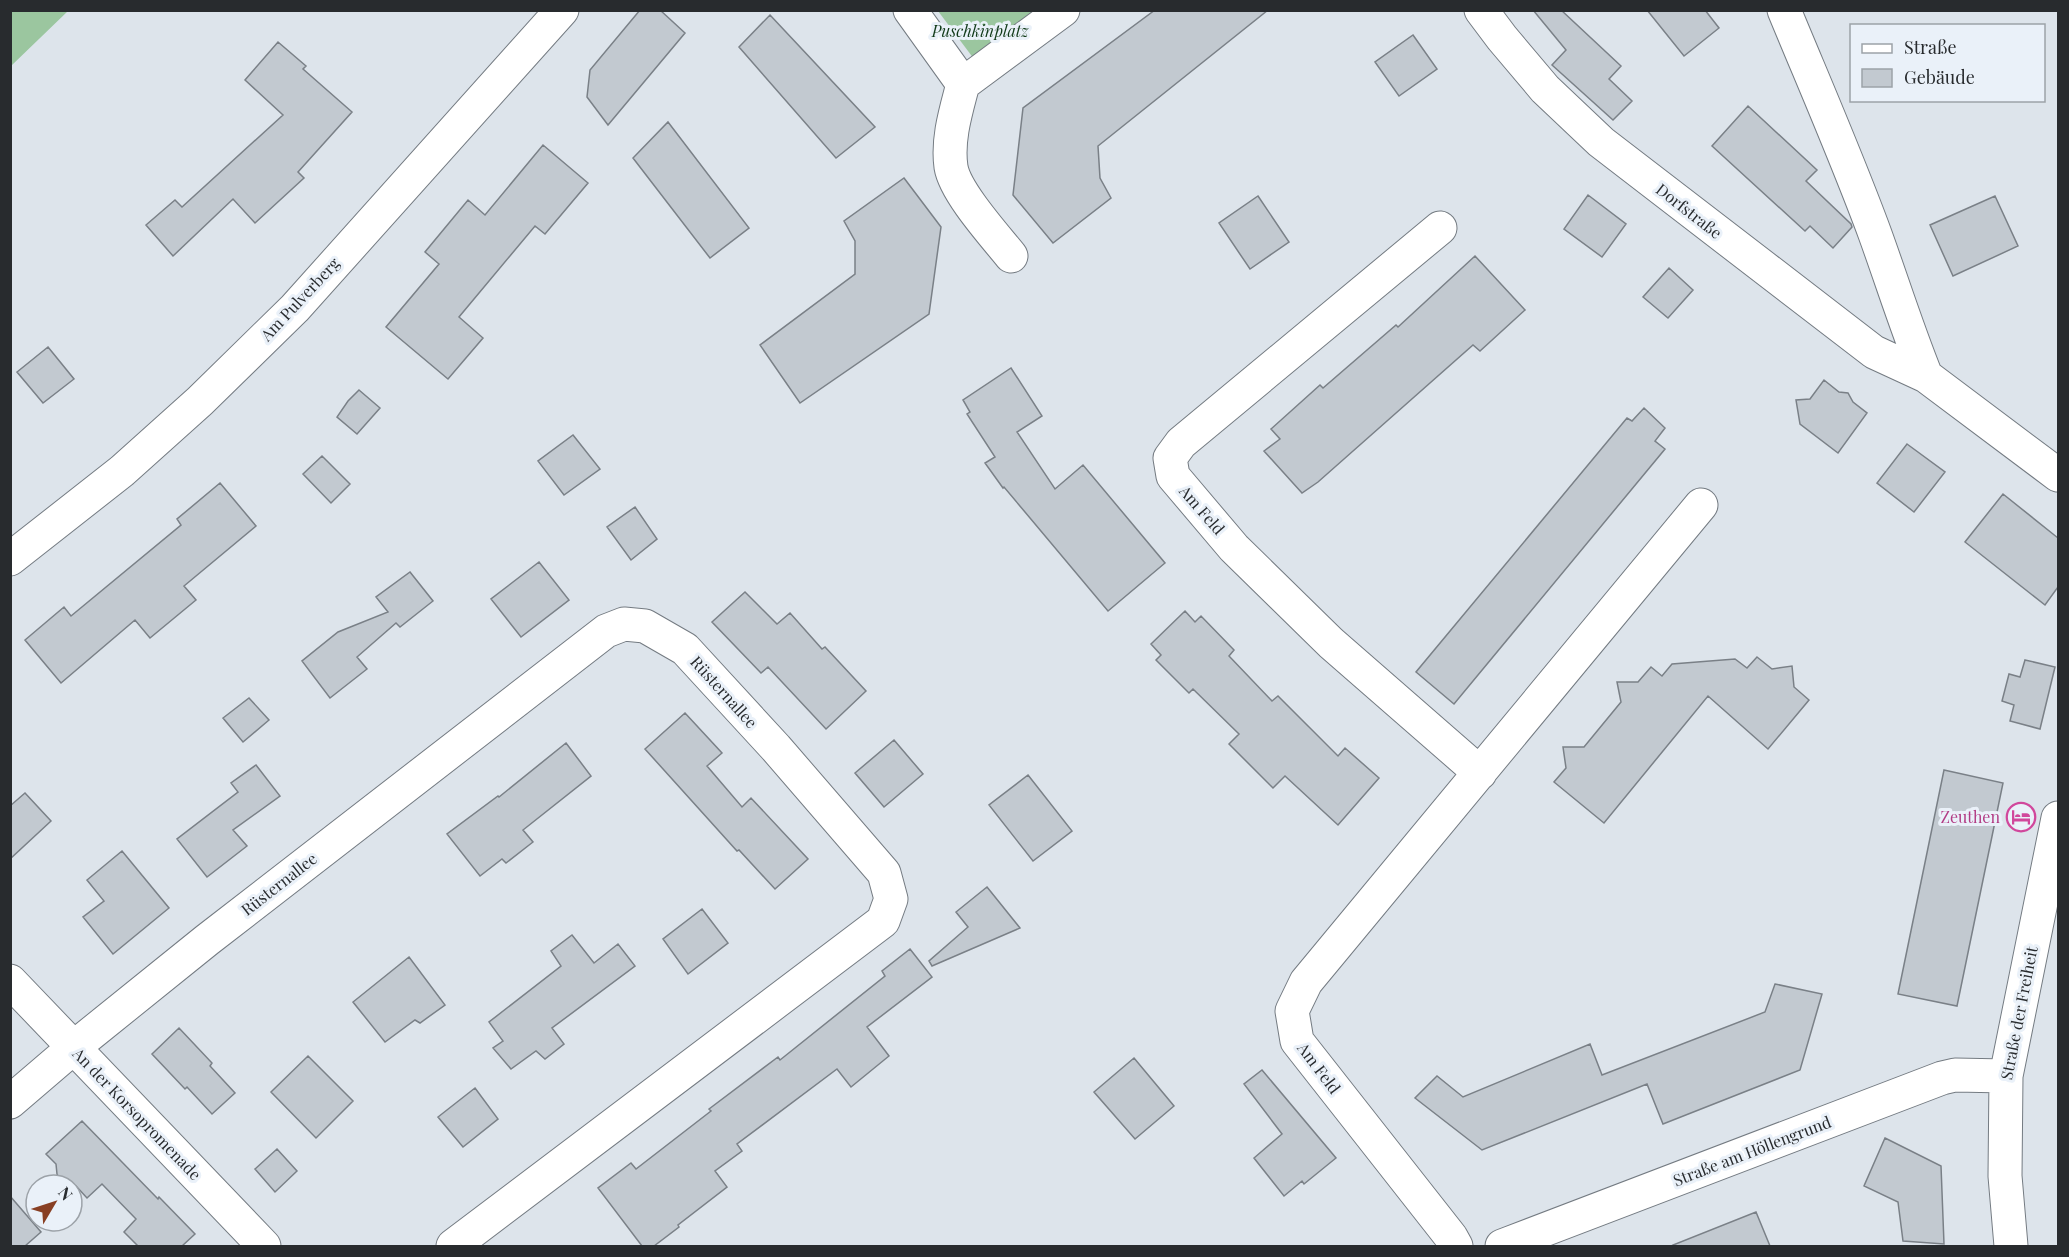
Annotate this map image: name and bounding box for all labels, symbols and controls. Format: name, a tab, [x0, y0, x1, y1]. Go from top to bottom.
park label: Puschkinplatz	[931, 20, 1029, 41]
legend	[1850, 24, 2045, 102]
text: Straße	[1904, 35, 1957, 59]
text: Gebäude	[1904, 65, 1975, 89]
street label: Dorfstraße	[1652, 178, 1727, 243]
street label: Am Pulverberg	[255, 252, 344, 346]
street label: Am Feld	[1175, 480, 1230, 539]
street label: Rüsternallee	[686, 651, 762, 732]
hotel icon: Zeuthen	[2005, 801, 2037, 833]
place label: Zeuthen	[1940, 806, 2000, 827]
street label: Rüsternallee	[237, 848, 321, 920]
street label: Straße der Freiheit	[1995, 944, 2042, 1081]
street label: Am Feld	[1293, 1037, 1345, 1098]
street label: An der Korsopromenade	[68, 1042, 206, 1184]
street label: Straße am Höllengrund	[1670, 1111, 1834, 1190]
north arrow	[24, 1173, 84, 1233]
text: N	[54, 1182, 78, 1205]

